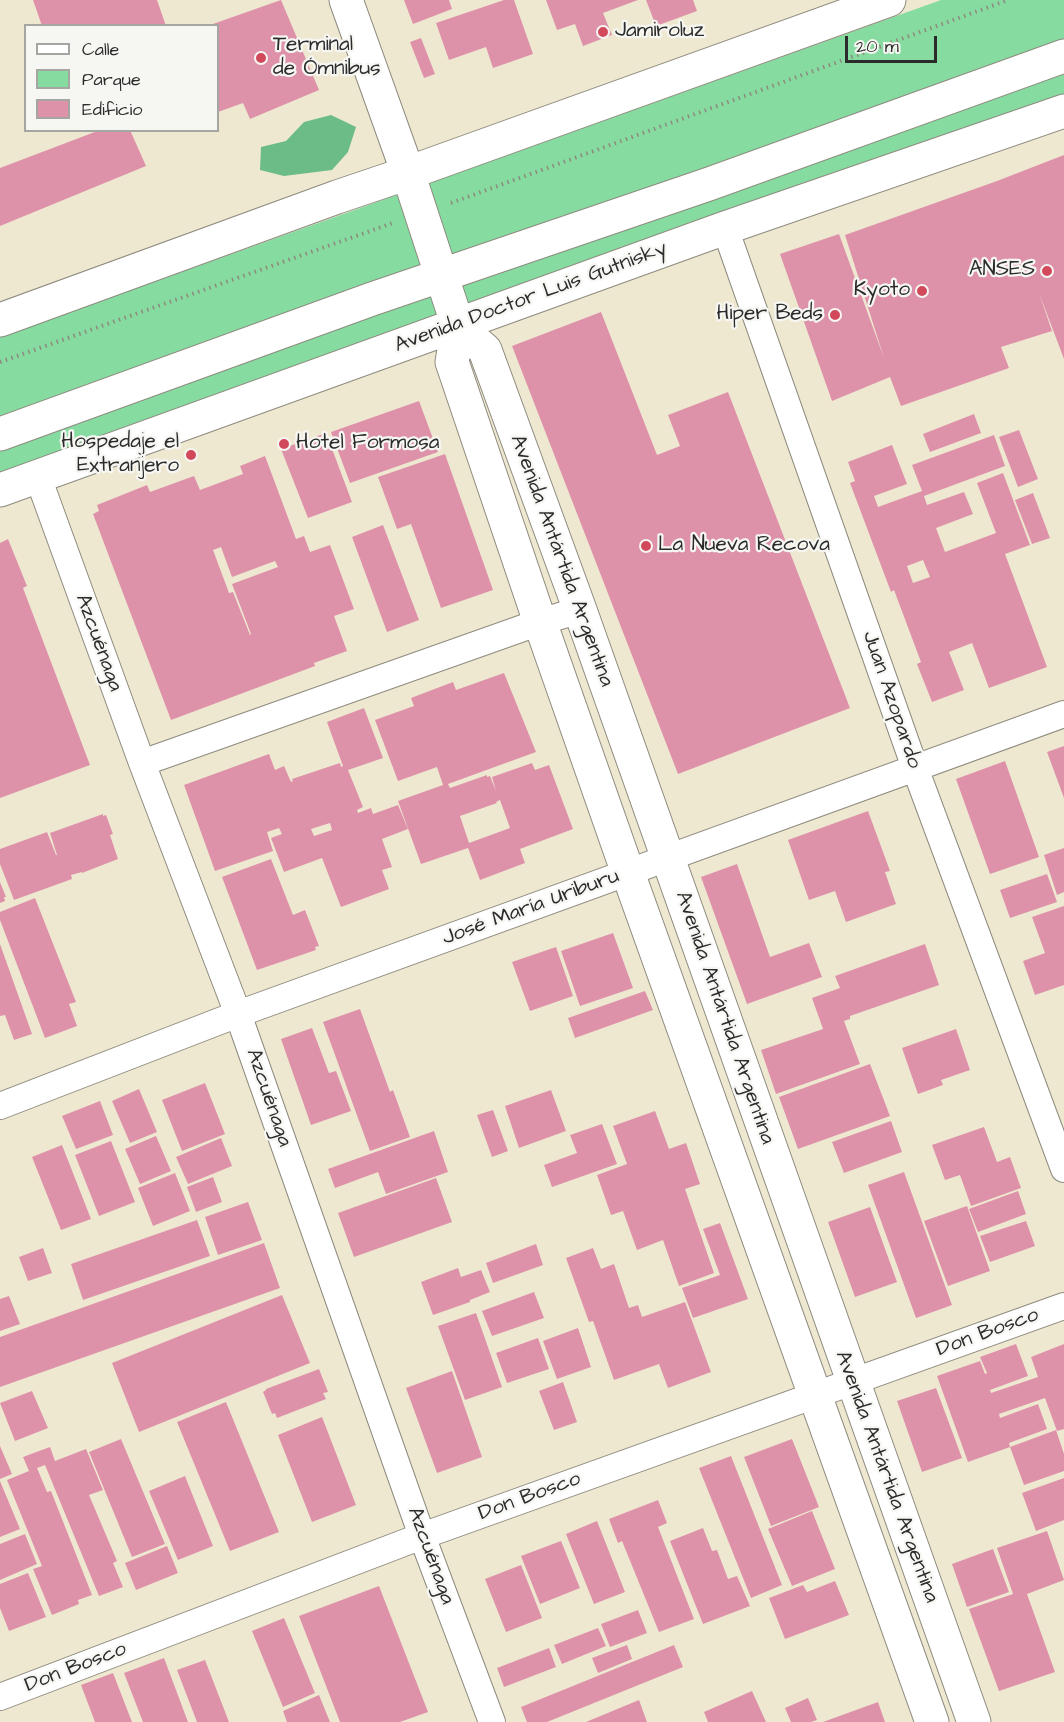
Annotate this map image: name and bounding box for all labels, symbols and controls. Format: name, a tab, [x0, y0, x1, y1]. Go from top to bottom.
place label: Jamiroluz	[615, 19, 704, 45]
legend	[24, 24, 219, 132]
scale bar	[848, 24, 940, 62]
marker: Jamiroluz	[596, 25, 610, 39]
place label: Terminal de Ómnibus	[273, 33, 381, 83]
text: 20 m	[856, 34, 899, 59]
text: Calle	[82, 37, 119, 62]
marker: Terminal de Ómnibus	[254, 51, 268, 65]
text: Parque	[82, 67, 141, 92]
text: Edificio	[82, 97, 142, 122]
street label: Avenida Doctor Luis Gutnisky	[391, 237, 671, 359]
place label: ANSES	[969, 258, 1035, 284]
marker: ANSES	[1040, 264, 1054, 278]
place label: Kyoto	[854, 278, 910, 304]
marker: Kyoto	[915, 284, 929, 298]
place label: Hiper Beds	[716, 302, 823, 328]
marker: Hiper Beds	[828, 308, 842, 322]
place label: Hospedaje el Extranjero	[61, 430, 179, 480]
place label: Hotel Formosa	[296, 431, 439, 457]
street label: Avenida Antártida Argentina	[504, 432, 618, 690]
marker: Hotel Formosa	[277, 437, 291, 451]
marker: Hospedaje el Extranjero	[184, 448, 198, 462]
place label: La Nueva Recova	[658, 533, 830, 559]
marker: La Nueva Recova	[639, 539, 653, 553]
street label: Azcuénaga	[69, 591, 127, 695]
street label: Juan Azopardo	[856, 628, 926, 772]
street label: José María Uriburu	[439, 864, 623, 952]
street label: Avenida Antártida Argentina	[669, 888, 779, 1148]
street label: Azcuénaga	[240, 1046, 296, 1150]
street label: Don Bosco	[934, 1303, 1042, 1363]
street label: Avenida Antártida Argentina	[829, 1348, 943, 1606]
street label: Don Bosco	[476, 1467, 584, 1527]
street label: Azcuénaga	[401, 1504, 459, 1608]
street label: Don Bosco	[22, 1637, 130, 1699]

